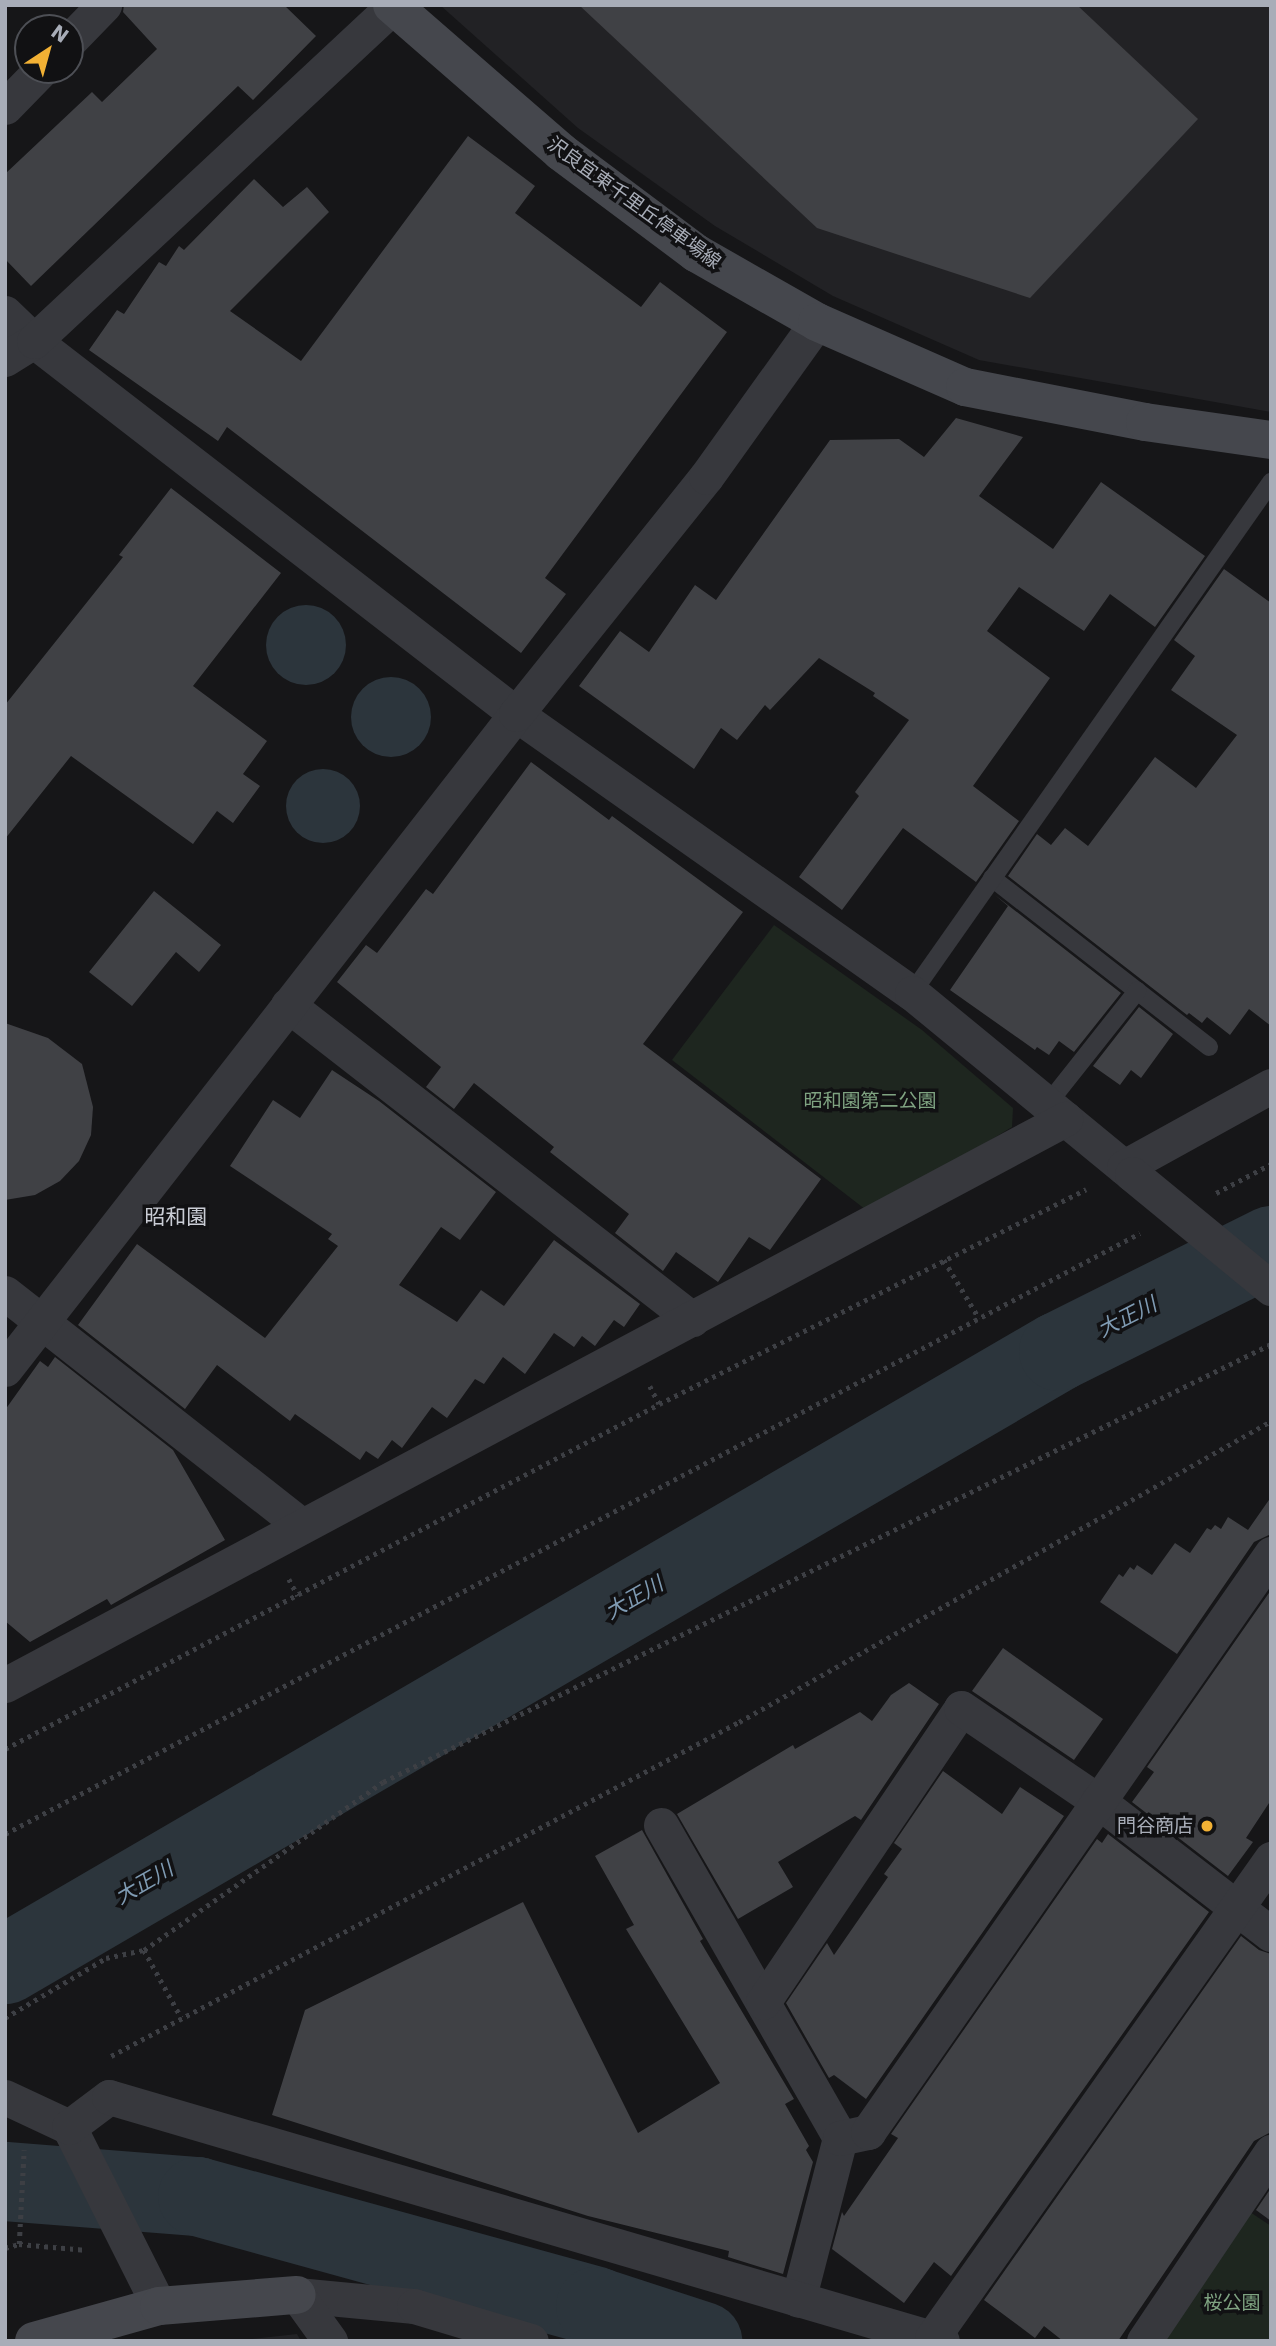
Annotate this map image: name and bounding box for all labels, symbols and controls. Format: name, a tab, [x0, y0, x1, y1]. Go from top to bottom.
north arrow	[14, 14, 84, 84]
text: N	[47, 20, 73, 47]
street label: 沢良宜東千里丘停車場線	[543, 132, 725, 274]
park label: 昭和園第二公園	[804, 1090, 936, 1112]
district label: 昭和園	[145, 1204, 207, 1230]
water label: 大正川	[1093, 1291, 1161, 1343]
water label: 大正川	[600, 1571, 668, 1625]
place label: 門谷商店	[1117, 1815, 1193, 1837]
marker: 門谷商店	[1199, 1818, 1215, 1834]
water label: 大正川	[110, 1856, 178, 1910]
park label: 桜公園	[1204, 2292, 1260, 2314]

